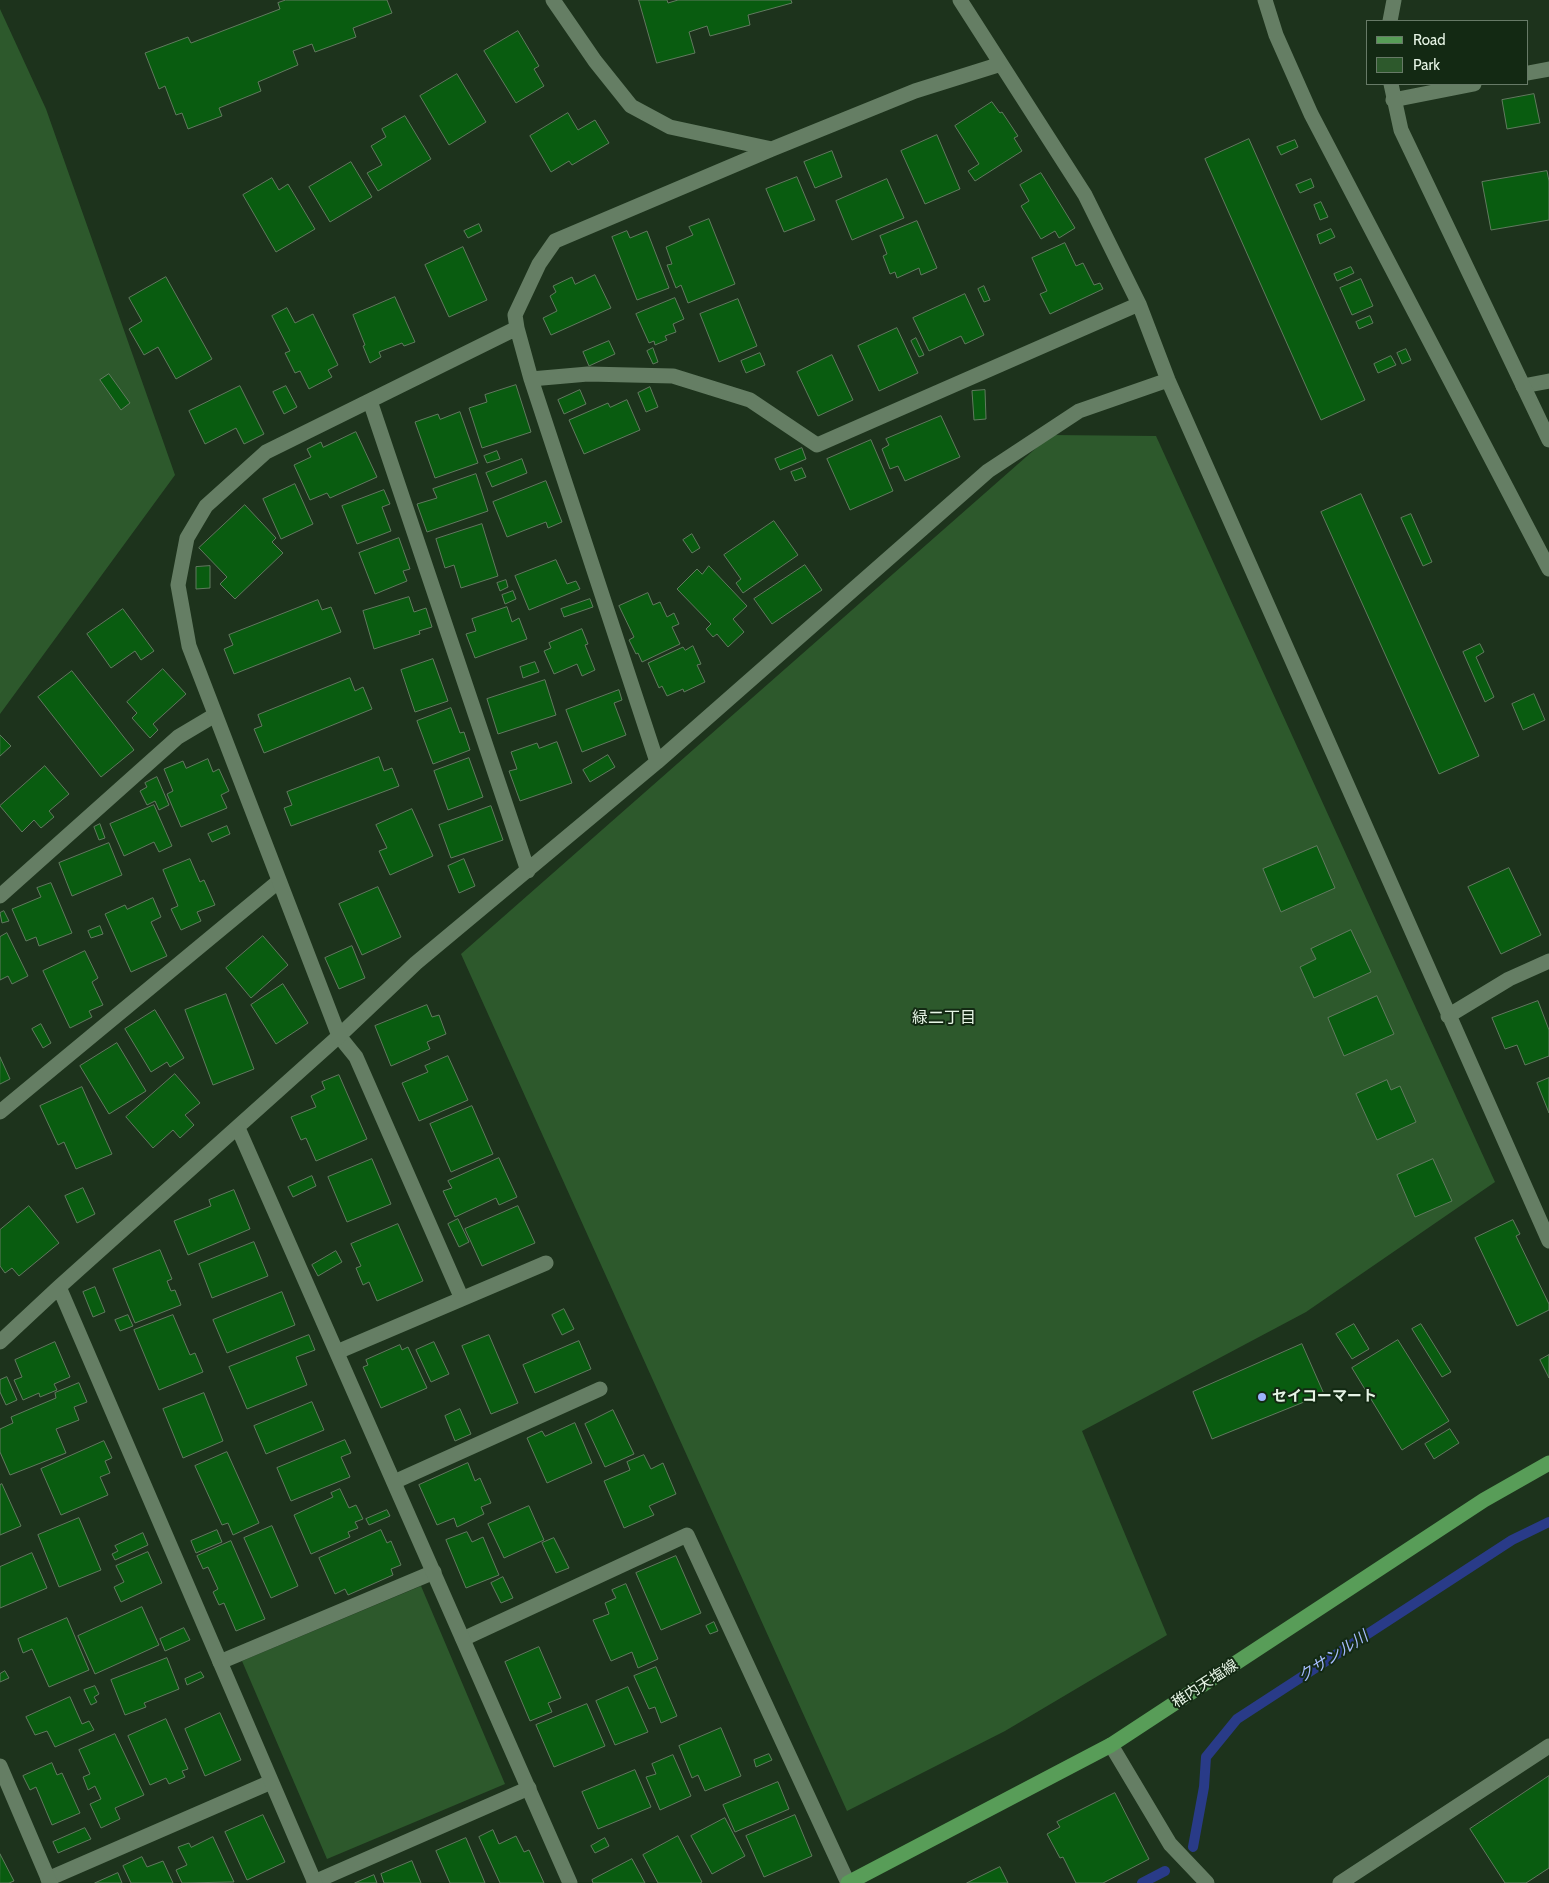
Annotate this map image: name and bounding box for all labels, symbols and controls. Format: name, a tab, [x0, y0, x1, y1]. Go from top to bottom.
legend	[1366, 20, 1529, 85]
text: Road	[1413, 31, 1446, 49]
text: Park	[1413, 56, 1440, 74]
district label: 緑二丁目	[912, 1008, 976, 1028]
place label: セイコーマート	[1272, 1388, 1377, 1406]
marker: セイコーマート	[1256, 1391, 1268, 1403]
water label: クサンル川	[1294, 1627, 1372, 1687]
street label: 稚内天塩線	[1169, 1656, 1241, 1712]

